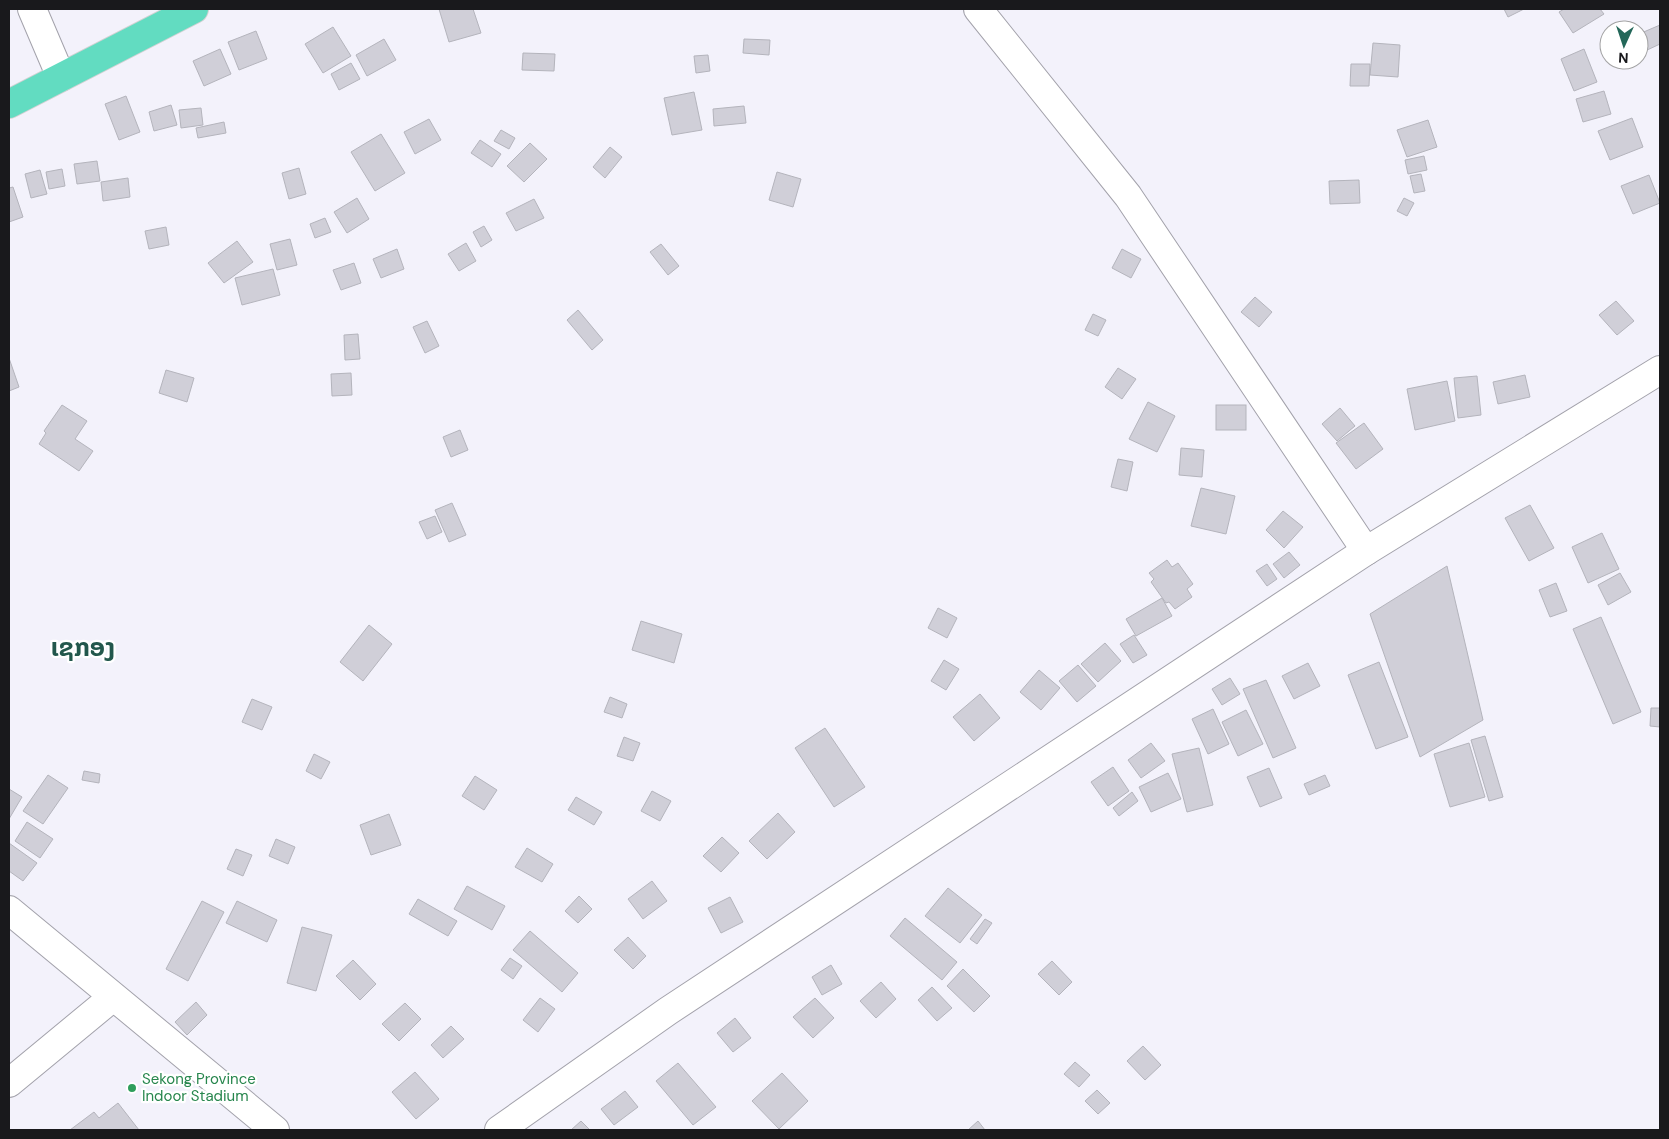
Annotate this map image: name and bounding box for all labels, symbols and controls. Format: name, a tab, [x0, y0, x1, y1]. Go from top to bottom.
north arrow	[1599, 20, 1649, 70]
text: N	[1618, 49, 1629, 67]
district label: ເຊກອງ	[51, 631, 115, 664]
place label: Sekong Province Indoor Stadium	[142, 1069, 256, 1106]
marker: Sekong Province Indoor Stadium	[126, 1082, 138, 1094]

